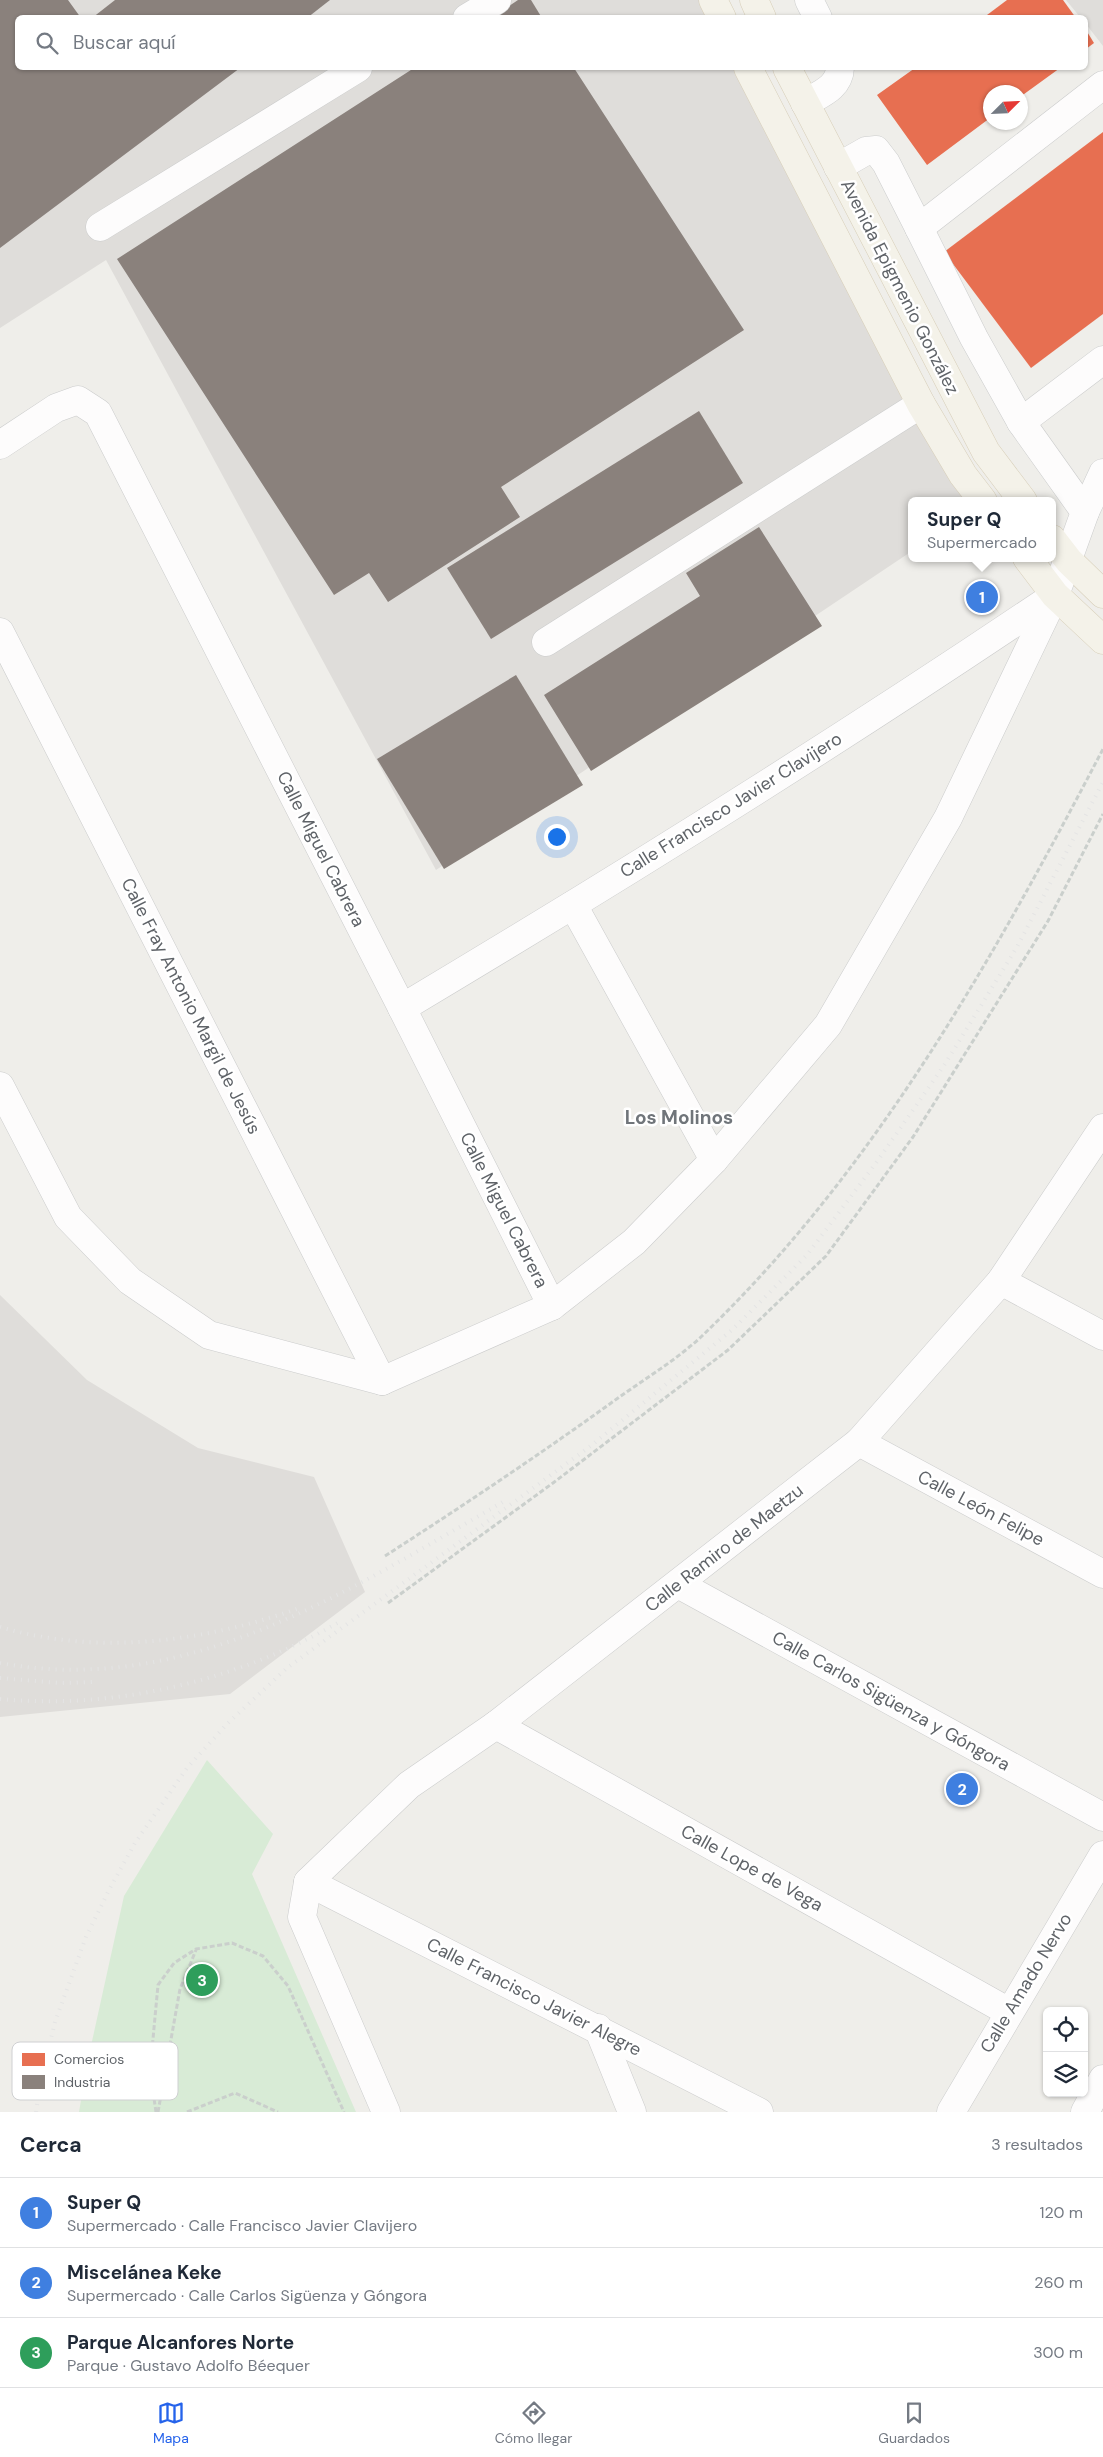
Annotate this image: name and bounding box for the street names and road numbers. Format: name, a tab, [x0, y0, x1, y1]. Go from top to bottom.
street label: Avenida Epigmenio González	[835, 175, 965, 399]
street label: Calle Francisco Javier Clavijero	[616, 727, 846, 883]
street label: Calle Miguel Cabrera	[271, 767, 371, 931]
street label: Calle Fray Antonio Margil de Jesús	[116, 874, 266, 1138]
street label: Calle Miguel Cabrera	[454, 1128, 554, 1292]
street label: Calle León Felipe	[913, 1465, 1049, 1551]
street label: Calle Ramiro de Maetzu	[640, 1479, 808, 1617]
street label: Calle Carlos Sigüenza y Góngora	[768, 1625, 1014, 1777]
street label: Calle Lope de Vega	[677, 1819, 827, 1917]
street label: Calle Amado Nervo	[975, 1909, 1077, 2057]
street label: Calle Francisco Javier Alegre	[422, 1932, 646, 2062]

